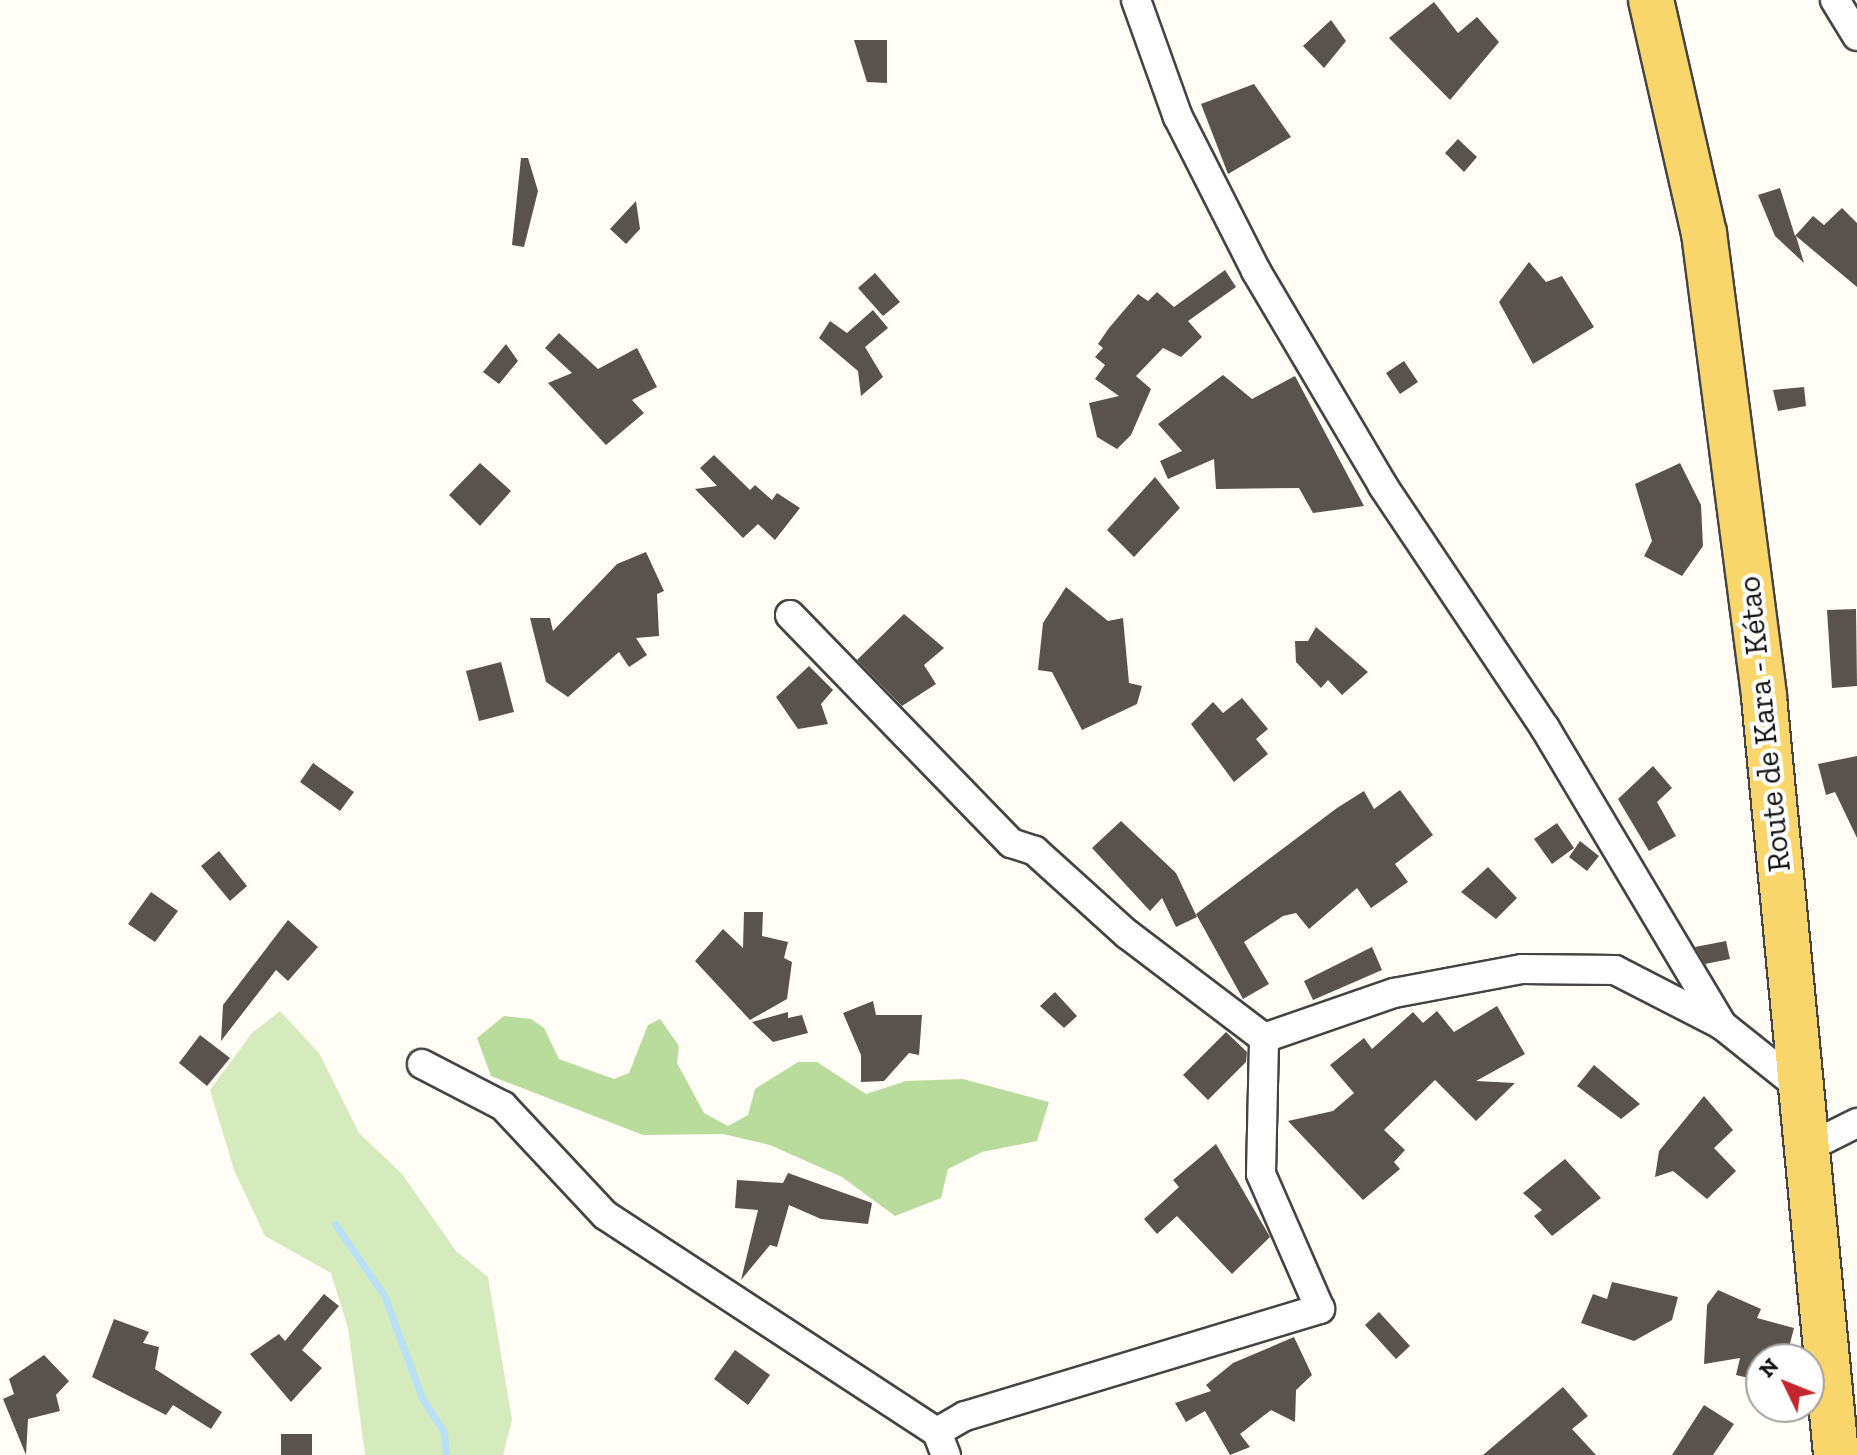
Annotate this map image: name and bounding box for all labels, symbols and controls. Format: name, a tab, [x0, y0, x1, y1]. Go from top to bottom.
street label: Route de Kara - Kétao	[1729, 574, 1799, 874]
north arrow	[1745, 1343, 1825, 1423]
text: N	[1753, 1352, 1784, 1383]

